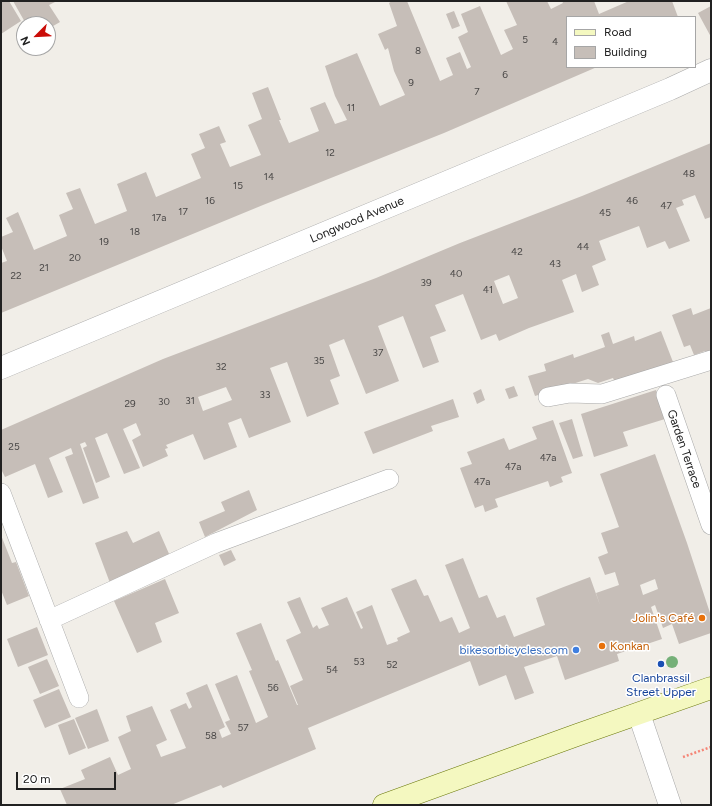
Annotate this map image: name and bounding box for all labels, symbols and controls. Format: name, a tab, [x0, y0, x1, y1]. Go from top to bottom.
north arrow	[16, 16, 56, 56]
legend	[566, 16, 696, 68]
text: Road	[604, 25, 632, 39]
text: N	[18, 34, 33, 47]
house number: 5	[522, 34, 528, 46]
house number: 4	[552, 36, 558, 48]
house number: 8	[415, 45, 421, 57]
text: Building	[604, 45, 647, 59]
house number: 6	[502, 69, 508, 81]
house number: 9	[408, 77, 414, 89]
house number: 7	[474, 86, 480, 98]
house number: 11	[347, 102, 355, 114]
house number: 12	[325, 147, 335, 159]
house number: 48	[683, 168, 695, 180]
house number: 14	[264, 171, 274, 183]
house number: 15	[233, 180, 243, 192]
street label: Longwood Avenue	[308, 194, 406, 246]
house number: 16	[205, 195, 215, 207]
house number: 46	[626, 195, 638, 207]
house number: 47	[660, 200, 672, 212]
house number: 17	[178, 206, 188, 218]
house number: 45	[599, 207, 611, 219]
house number: 17a	[152, 212, 166, 224]
house number: 18	[130, 226, 140, 238]
house number: 19	[99, 236, 109, 248]
house number: 44	[577, 241, 589, 253]
house number: 42	[511, 246, 523, 258]
house number: 20	[69, 252, 81, 264]
house number: 43	[549, 258, 561, 270]
house number: 21	[39, 262, 49, 274]
house number: 40	[450, 268, 462, 280]
house number: 22	[10, 270, 22, 282]
house number: 39	[420, 277, 432, 289]
house number: 41	[483, 284, 493, 296]
house number: 37	[373, 347, 383, 359]
house number: 35	[313, 355, 325, 367]
house number: 32	[215, 361, 227, 373]
house number: 33	[260, 389, 270, 401]
house number: 31	[185, 395, 195, 407]
house number: 30	[158, 396, 170, 408]
house number: 29	[124, 398, 136, 410]
street label: Garden Terrace	[664, 408, 704, 490]
house number: 25	[8, 441, 20, 453]
house number: 47a	[540, 452, 556, 464]
house number: 47a	[505, 461, 521, 473]
house number: 47a	[474, 476, 490, 488]
place label: Jolin's Café	[632, 611, 694, 625]
marker: Jolin's Café	[697, 613, 707, 623]
place label: Konkan	[610, 639, 649, 653]
marker: Konkan	[597, 641, 607, 651]
place label: bikesorbicycles.com	[460, 643, 568, 657]
marker: bikesorbicycles.com	[571, 645, 581, 655]
house number: 53	[353, 656, 365, 668]
house number: 52	[386, 659, 398, 671]
marker: Clanbrassil Street Upper	[656, 659, 666, 669]
house number: 54	[326, 664, 338, 676]
place label: Clanbrassil Street Upper	[626, 671, 696, 699]
house number: 56	[267, 682, 279, 694]
house number: 57	[237, 722, 249, 734]
house number: 58	[205, 730, 217, 742]
scale bar	[18, 764, 118, 790]
text: 20 m	[23, 772, 51, 786]

